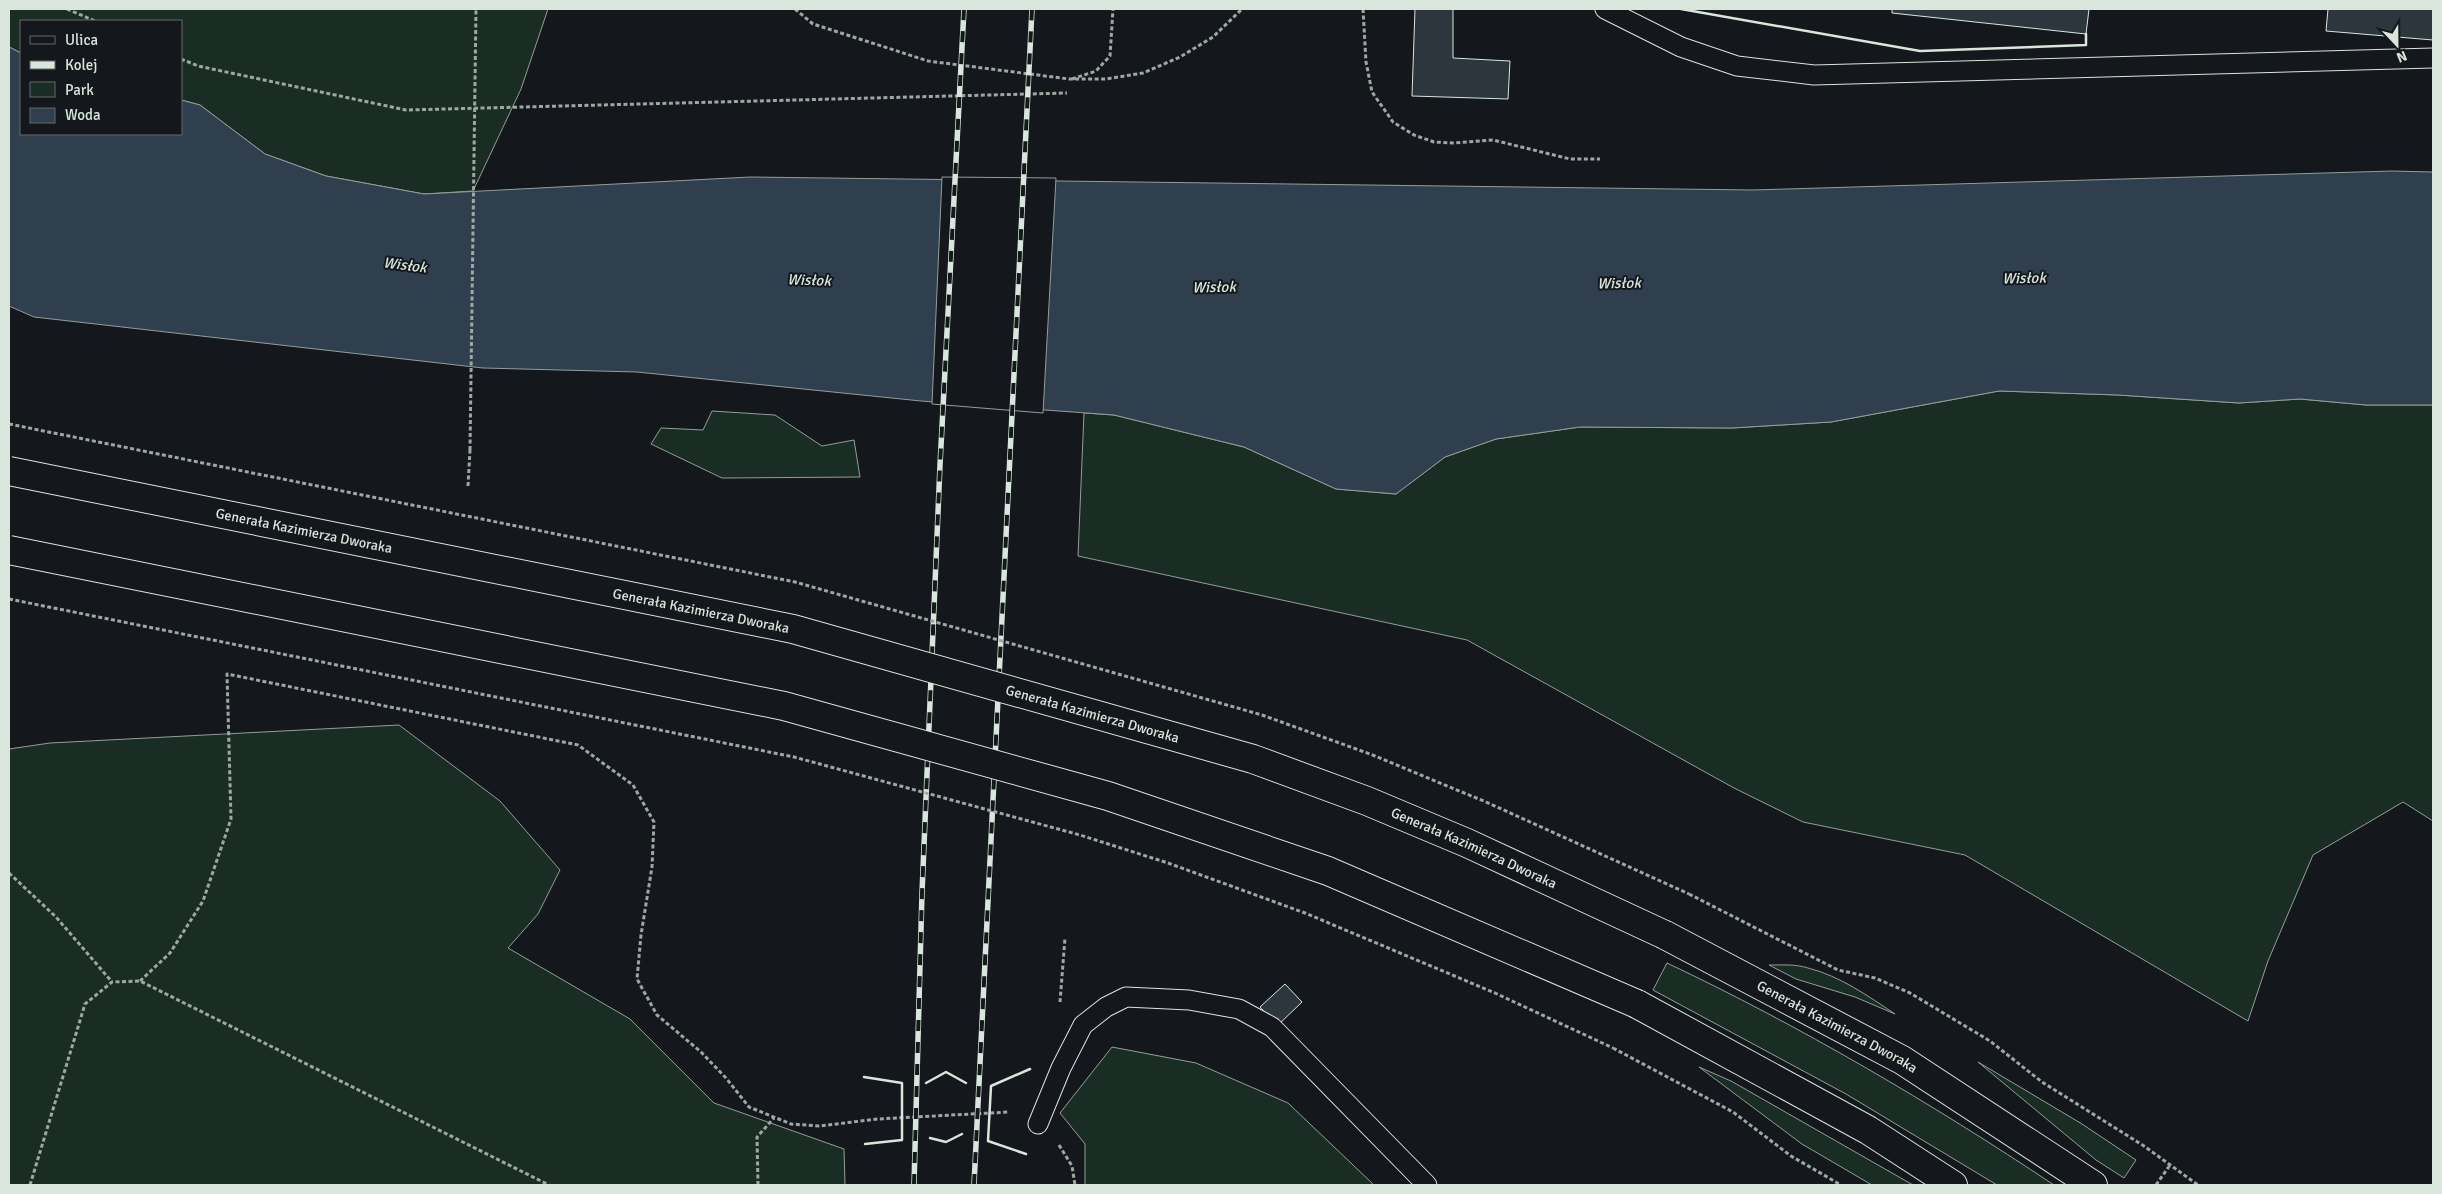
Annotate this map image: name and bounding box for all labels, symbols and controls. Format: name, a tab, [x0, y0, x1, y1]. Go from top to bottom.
legend	[20, 20, 182, 135]
north arrow	[2372, 20, 2422, 70]
text: Ulica	[65, 31, 98, 49]
text: N	[2394, 47, 2409, 66]
text: Kolej	[65, 56, 97, 74]
text: Park	[65, 81, 94, 99]
text: Woda	[65, 106, 101, 124]
water label: Wisłok	[382, 253, 429, 277]
water label: Wisłok	[2002, 269, 2047, 287]
water label: Wisłok	[787, 270, 833, 290]
water label: Wisłok	[1597, 274, 1642, 292]
water label: Wisłok	[1192, 278, 1237, 296]
street label: Generała Kazimierza Dworaka	[214, 504, 394, 557]
street label: Generała Kazimierza Dworaka	[611, 584, 791, 637]
street label: Generała Kazimierza Dworaka	[1004, 681, 1181, 746]
street label: Generała Kazimierza Dworaka	[1389, 804, 1560, 892]
street label: Generała Kazimierza Dworaka	[1754, 977, 1921, 1076]

